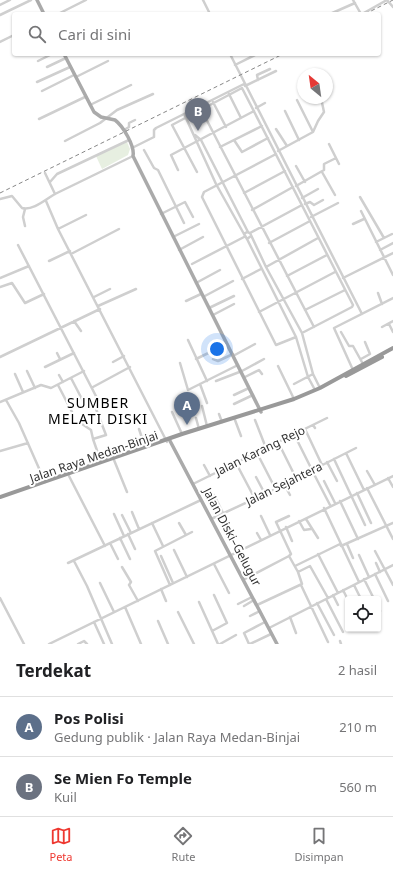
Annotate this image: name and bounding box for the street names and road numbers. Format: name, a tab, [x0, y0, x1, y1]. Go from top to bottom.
street label: Jalan Karang Rejo	[211, 421, 308, 480]
street label: Jalan Raya Medan-Binjai	[26, 427, 160, 487]
street label: Jalan Sejahtera	[242, 458, 325, 510]
street label: Jalan Diski–Gelugur	[199, 484, 266, 589]

